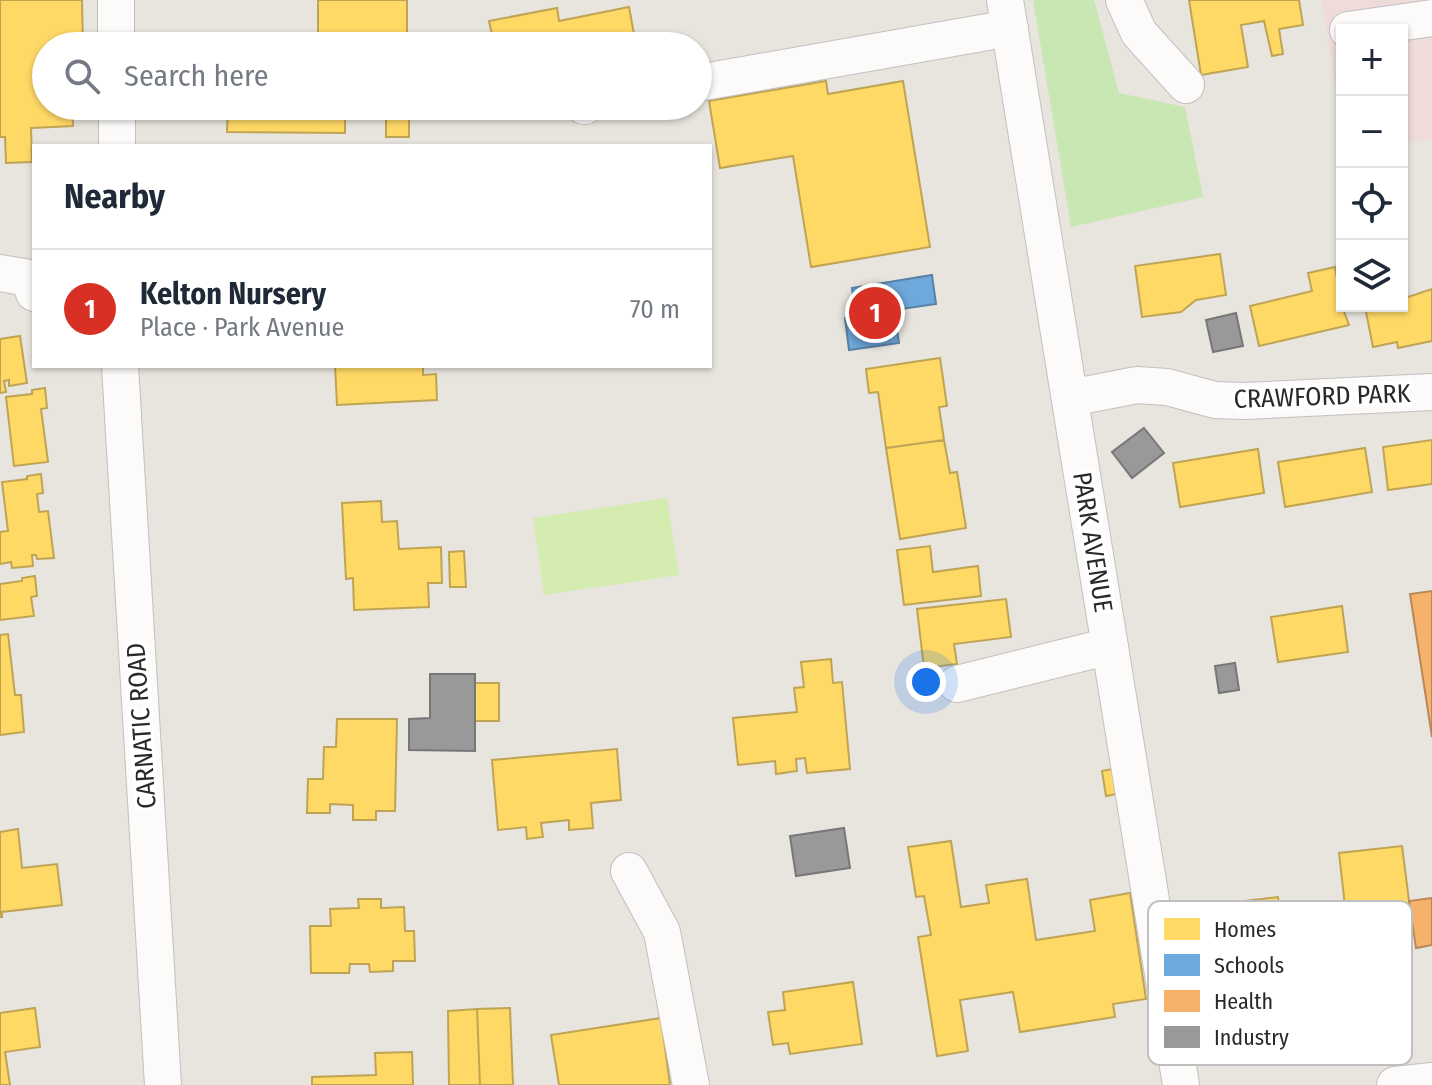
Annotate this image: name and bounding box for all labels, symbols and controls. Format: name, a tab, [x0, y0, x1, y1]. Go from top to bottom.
map controls	[1336, 24, 1408, 312]
button: +	[1336, 24, 1408, 96]
search box	[32, 32, 712, 120]
icon: search	[60, 54, 104, 98]
text: Search here	[124, 58, 269, 94]
button: −	[1336, 96, 1408, 168]
button: locate	[1336, 168, 1408, 240]
text: Nearby	[64, 176, 165, 217]
button: layers	[1336, 240, 1408, 312]
text: Kelton Nursery	[140, 276, 326, 312]
pin: 1	[849, 283, 901, 343]
text: 1	[85, 294, 96, 325]
text: 70 m	[630, 294, 680, 325]
text: Place · Park Avenue	[140, 312, 344, 343]
street label: CRAWFORD PARK	[1233, 378, 1411, 415]
street label: PARK AVENUE	[1066, 470, 1119, 615]
street label: CARNATIC ROAD	[120, 642, 163, 810]
your location	[906, 662, 946, 702]
legend	[1148, 901, 1412, 1065]
text: Homes	[1214, 916, 1276, 943]
text: Schools	[1214, 952, 1284, 979]
text: Health	[1214, 988, 1273, 1015]
text: Industry	[1214, 1024, 1289, 1051]

